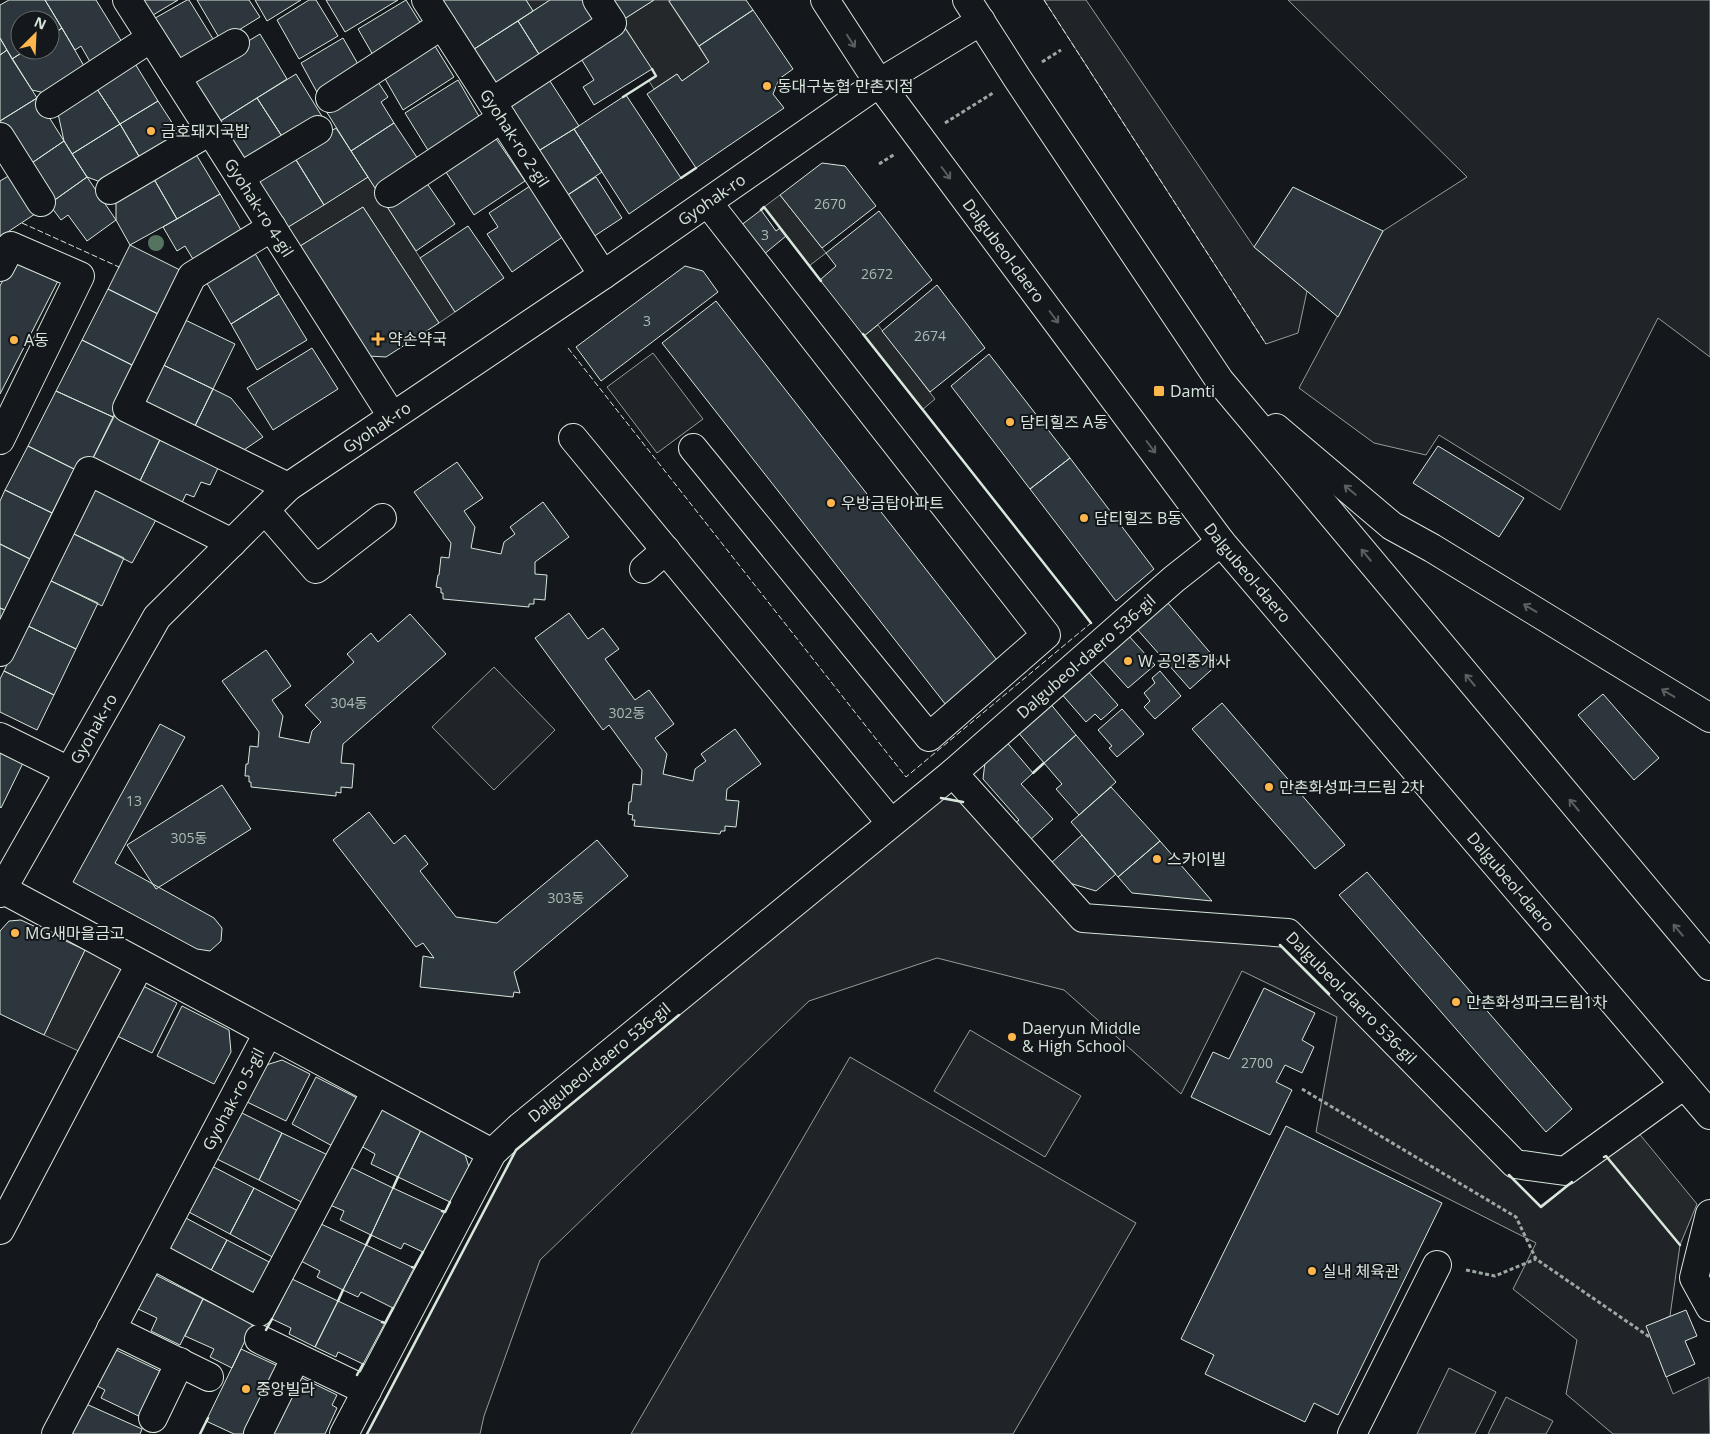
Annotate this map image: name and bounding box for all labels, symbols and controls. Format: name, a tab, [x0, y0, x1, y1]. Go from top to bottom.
north arrow	[10, 10, 60, 60]
text: N	[31, 12, 50, 34]
one-way arrow	[846, 34, 857, 48]
place label: 동대구농협 만촌지점	[777, 75, 914, 97]
marker: 동대구농협 만촌지점	[761, 80, 773, 92]
street label: Gyohak-ro 2-gil	[475, 84, 555, 191]
place label: 금호돼지국밥	[161, 120, 250, 142]
marker: 금호돼지국밥	[145, 125, 157, 137]
street label: Gyohak-ro 4-gil	[220, 154, 299, 261]
one-way arrow	[941, 166, 951, 180]
street label: Gyohak-ro	[673, 168, 750, 231]
house number: 2670	[814, 194, 846, 213]
street label: Dalgubeol-daero	[958, 194, 1050, 307]
house number: 3	[761, 225, 769, 244]
house number: 2672	[861, 264, 893, 283]
one-way arrow	[1048, 310, 1059, 323]
house number: 3	[643, 311, 651, 330]
house number: 2674	[914, 326, 946, 345]
place label: 약손약국	[388, 328, 447, 350]
place label: A동	[24, 329, 49, 351]
marker: 약손약국	[372, 333, 384, 345]
marker: A동	[8, 334, 20, 346]
place label: Damti	[1170, 380, 1215, 402]
marker: Damti	[1152, 384, 1166, 398]
street label: Gyohak-ro	[338, 396, 415, 458]
place label: 담티힐즈 A동	[1020, 411, 1108, 433]
marker: 담티힐즈 A동	[1004, 416, 1016, 428]
one-way arrow	[1146, 440, 1156, 454]
one-way arrow	[1344, 485, 1357, 496]
place label: 우방금탑아파트	[841, 492, 944, 514]
marker: 우방금탑아파트	[825, 497, 837, 509]
place label: 담티힐즈 B동	[1094, 507, 1182, 529]
marker: 담티힐즈 B동	[1078, 512, 1090, 524]
street label: Dalgubeol-daero	[1199, 518, 1296, 627]
one-way arrow	[1360, 549, 1371, 562]
street label: Dalgubeol-daero 536-gil	[1012, 589, 1160, 723]
one-way arrow	[1523, 602, 1537, 612]
place label: W 공인중개사	[1138, 650, 1231, 672]
marker: W 공인중개사	[1122, 655, 1134, 667]
one-way arrow	[1464, 674, 1475, 687]
one-way arrow	[1662, 687, 1676, 697]
street label: Gyohak-ro	[65, 690, 122, 768]
house number: 304동	[331, 693, 368, 712]
house number: 302동	[609, 703, 646, 722]
place label: 만촌화성파크드림 2차	[1279, 776, 1425, 798]
marker: 만촌화성파크드림 2차	[1263, 781, 1275, 793]
house number: 13	[126, 791, 142, 810]
one-way arrow	[1568, 799, 1579, 812]
street label: Dalgubeol-daero	[1462, 827, 1560, 936]
house number: 305동	[171, 828, 208, 847]
place label: 스카이빌	[1167, 848, 1226, 870]
marker: 스카이빌	[1151, 853, 1163, 865]
house number: 303동	[548, 888, 585, 907]
place label: MG새마을금고	[25, 922, 125, 944]
one-way arrow	[1672, 923, 1684, 936]
street label: Dalgubeol-daero 536-gil	[1281, 926, 1422, 1069]
marker: MG새마을금고	[9, 927, 21, 939]
place label: 만촌화성파크드림1차	[1466, 991, 1608, 1013]
marker: 만촌화성파크드림1차	[1450, 996, 1462, 1008]
street label: Dalgubeol-daero 536-gil	[523, 997, 675, 1127]
place label: Daeryun Middle & High School	[1022, 1017, 1141, 1057]
marker: Daeryun Middle & High School	[1006, 1031, 1018, 1043]
street label: Gyohak-ro 5-gil	[197, 1044, 269, 1154]
house number: 2700	[1241, 1053, 1273, 1072]
place label: 실내 체육관	[1322, 1260, 1400, 1282]
marker: 실내 체육관	[1306, 1265, 1318, 1277]
place label: 중앙빌라	[256, 1378, 315, 1400]
marker: 중앙빌라	[240, 1383, 252, 1395]

